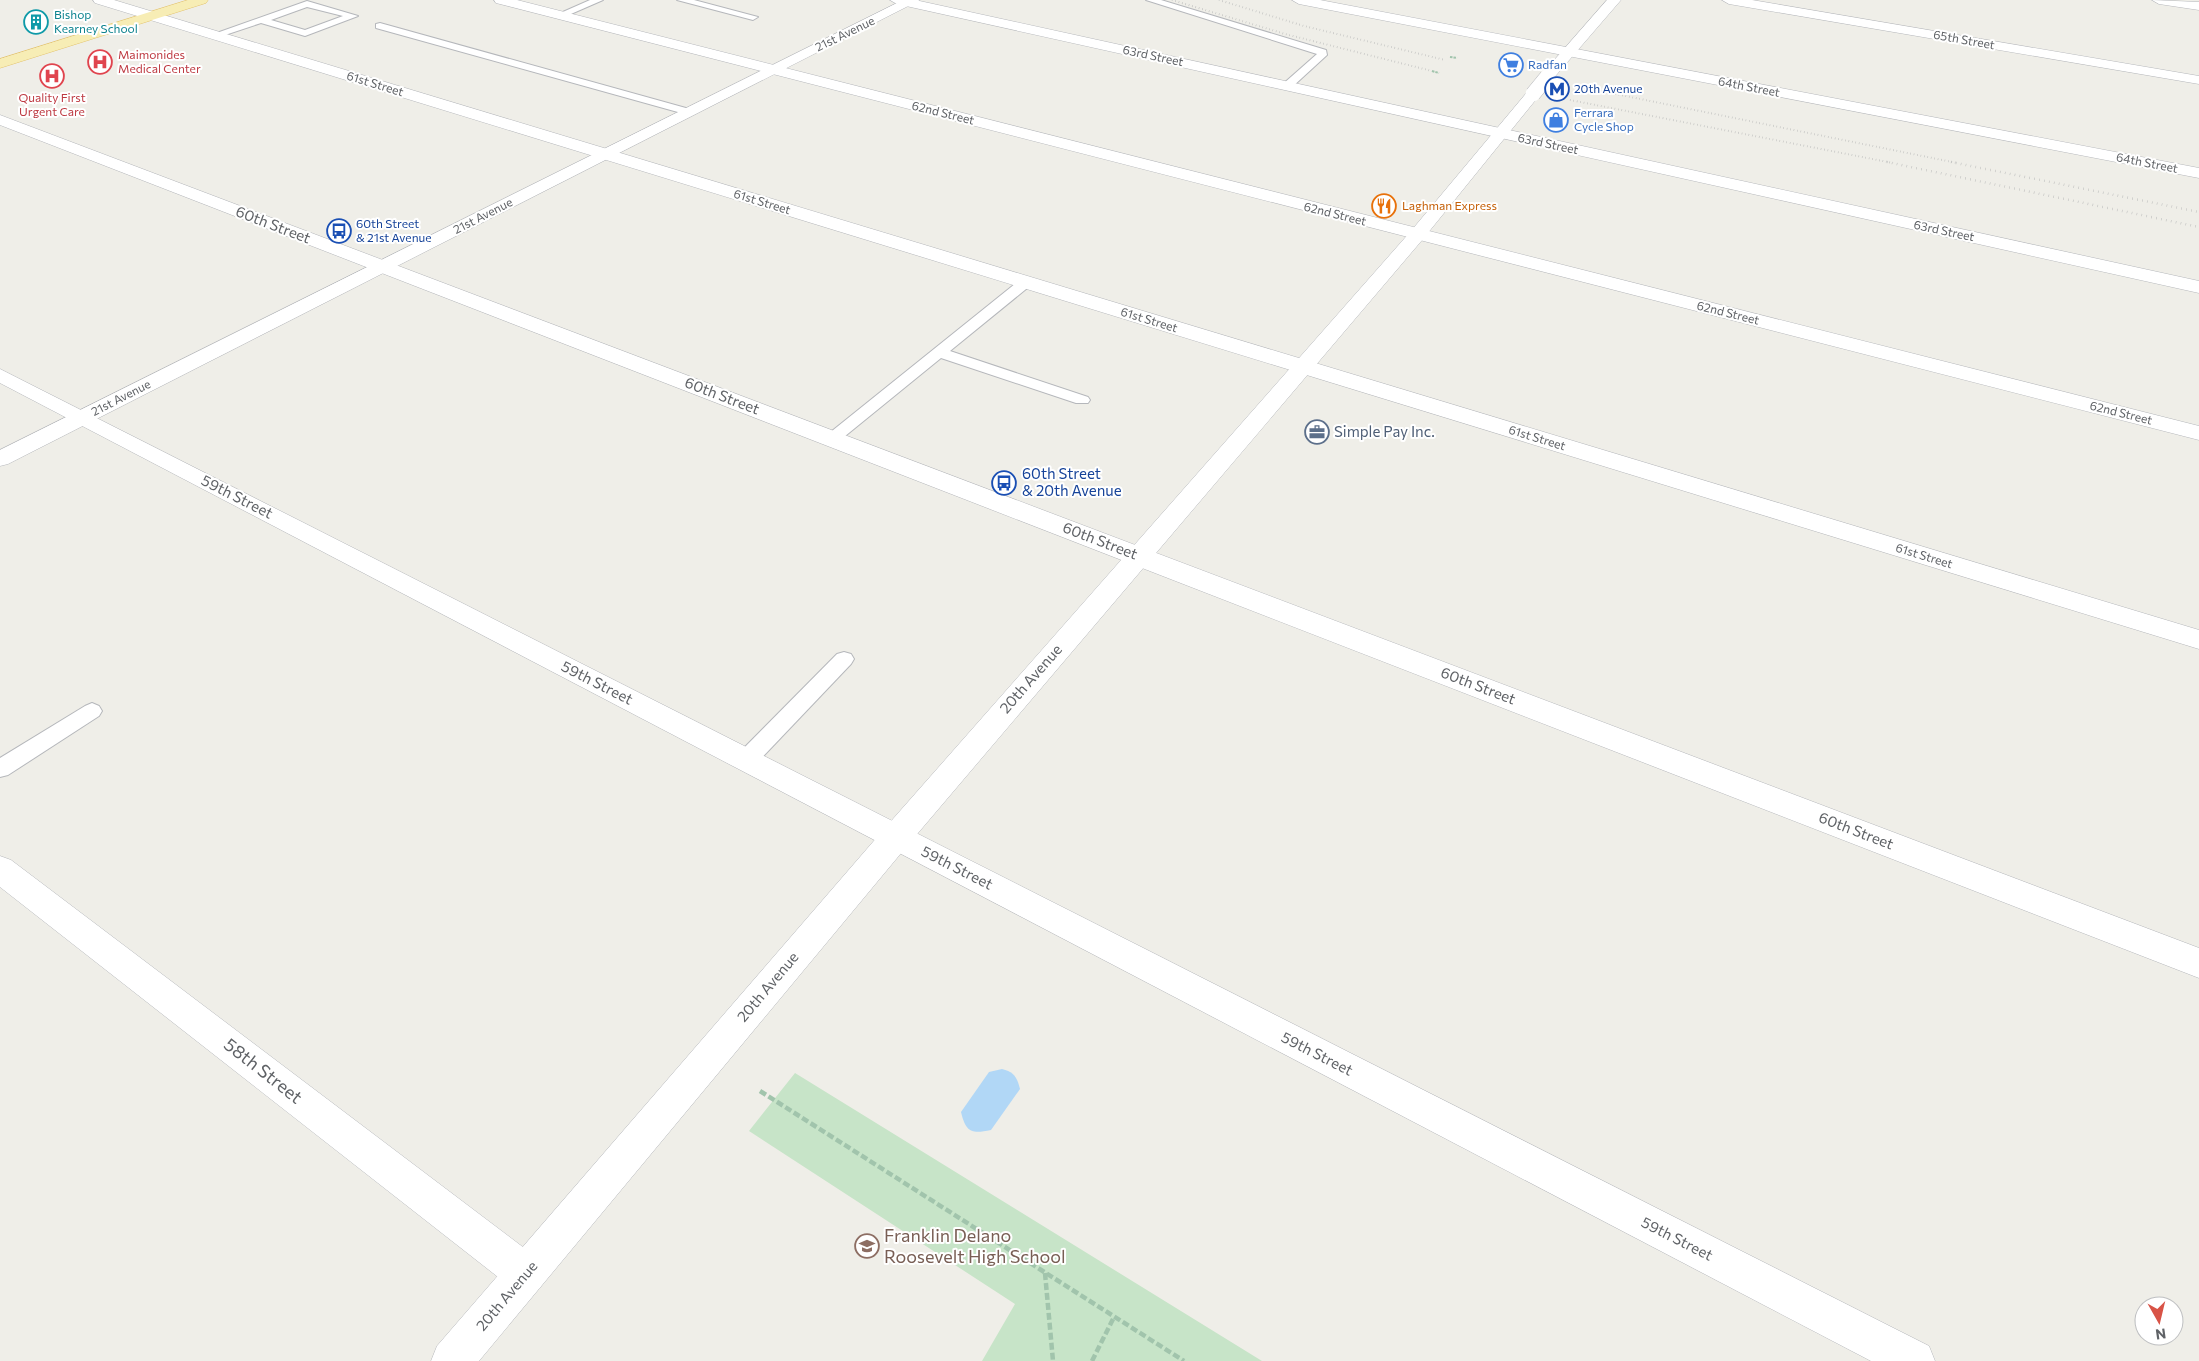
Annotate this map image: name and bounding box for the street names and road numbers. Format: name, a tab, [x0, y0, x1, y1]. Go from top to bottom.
street label: 21st Avenue	[813, 13, 877, 54]
street label: 65th Street	[1932, 27, 1996, 51]
street label: 63rd Street	[1122, 42, 1185, 68]
street label: 61st Street	[345, 68, 406, 98]
street label: 64th Street	[1717, 73, 1781, 99]
street label: 62nd Street	[911, 98, 976, 127]
street label: 63rd Street	[1517, 130, 1580, 156]
street label: 64th Street	[2115, 149, 2179, 175]
street label: 61st Street	[732, 186, 793, 216]
street label: 21st Avenue	[451, 194, 514, 236]
street label: 62nd Street	[1303, 199, 1368, 228]
street label: 60th Street	[233, 202, 313, 247]
street label: 63rd Street	[1913, 217, 1976, 243]
street label: 62nd Street	[1696, 298, 1761, 327]
street label: 61st Street	[1119, 304, 1180, 334]
street label: 60th Street	[682, 373, 762, 418]
street label: 21st Avenue	[89, 376, 152, 418]
street label: 62nd Street	[2089, 398, 2154, 427]
street label: 61st Street	[1507, 422, 1568, 452]
street label: 59th Street	[199, 470, 276, 522]
street label: 60th Street	[1060, 518, 1140, 563]
street label: 61st Street	[1894, 540, 1955, 570]
street label: 20th Avenue	[995, 640, 1065, 717]
street label: 59th Street	[559, 656, 636, 708]
street label: 60th Street	[1438, 663, 1518, 708]
street label: 60th Street	[1816, 808, 1896, 853]
street label: 59th Street	[919, 841, 996, 893]
street label: 20th Avenue	[733, 948, 802, 1025]
street label: 59th Street	[1279, 1027, 1356, 1079]
street label: 58th Street	[220, 1033, 307, 1108]
street label: 59th Street	[1639, 1212, 1716, 1264]
street label: 20th Avenue	[472, 1257, 541, 1334]

